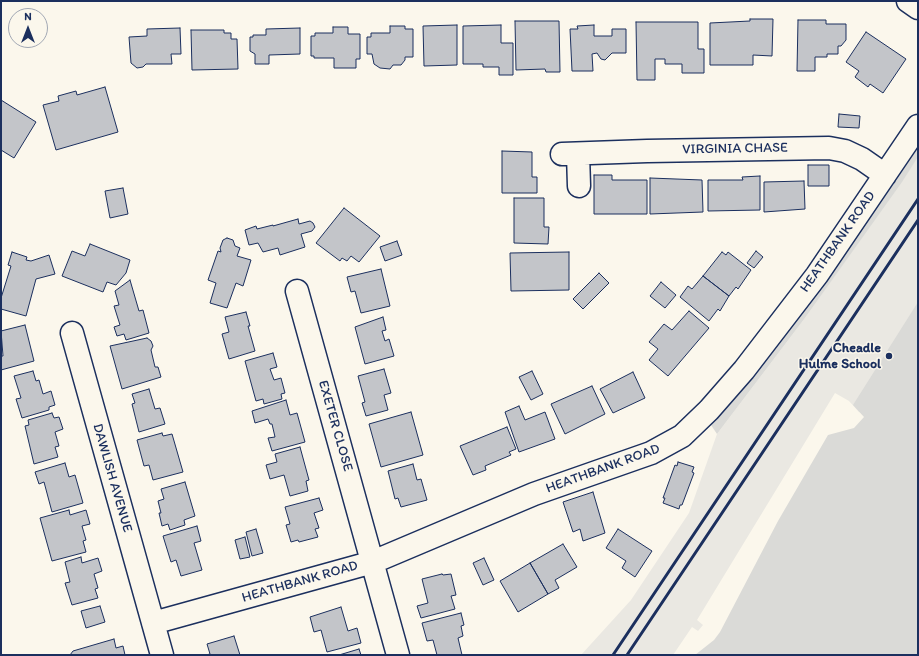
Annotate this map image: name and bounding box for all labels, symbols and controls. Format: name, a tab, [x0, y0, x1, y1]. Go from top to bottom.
north arrow	[8, 8, 48, 48]
text: N	[24, 10, 32, 23]
street label: VIRGINIA CHASE	[682, 140, 788, 158]
street label: HEATHBANK ROAD	[797, 188, 879, 296]
place label: Cheadle Hulme School	[799, 340, 881, 372]
marker: Cheadle Hulme School	[884, 351, 894, 361]
street label: EXETER CLOSE	[314, 379, 356, 473]
street label: DAWLISH AVENUE	[88, 422, 136, 534]
street label: HEATHBANK ROAD	[544, 441, 662, 497]
street label: HEATHBANK ROAD	[240, 557, 360, 607]

